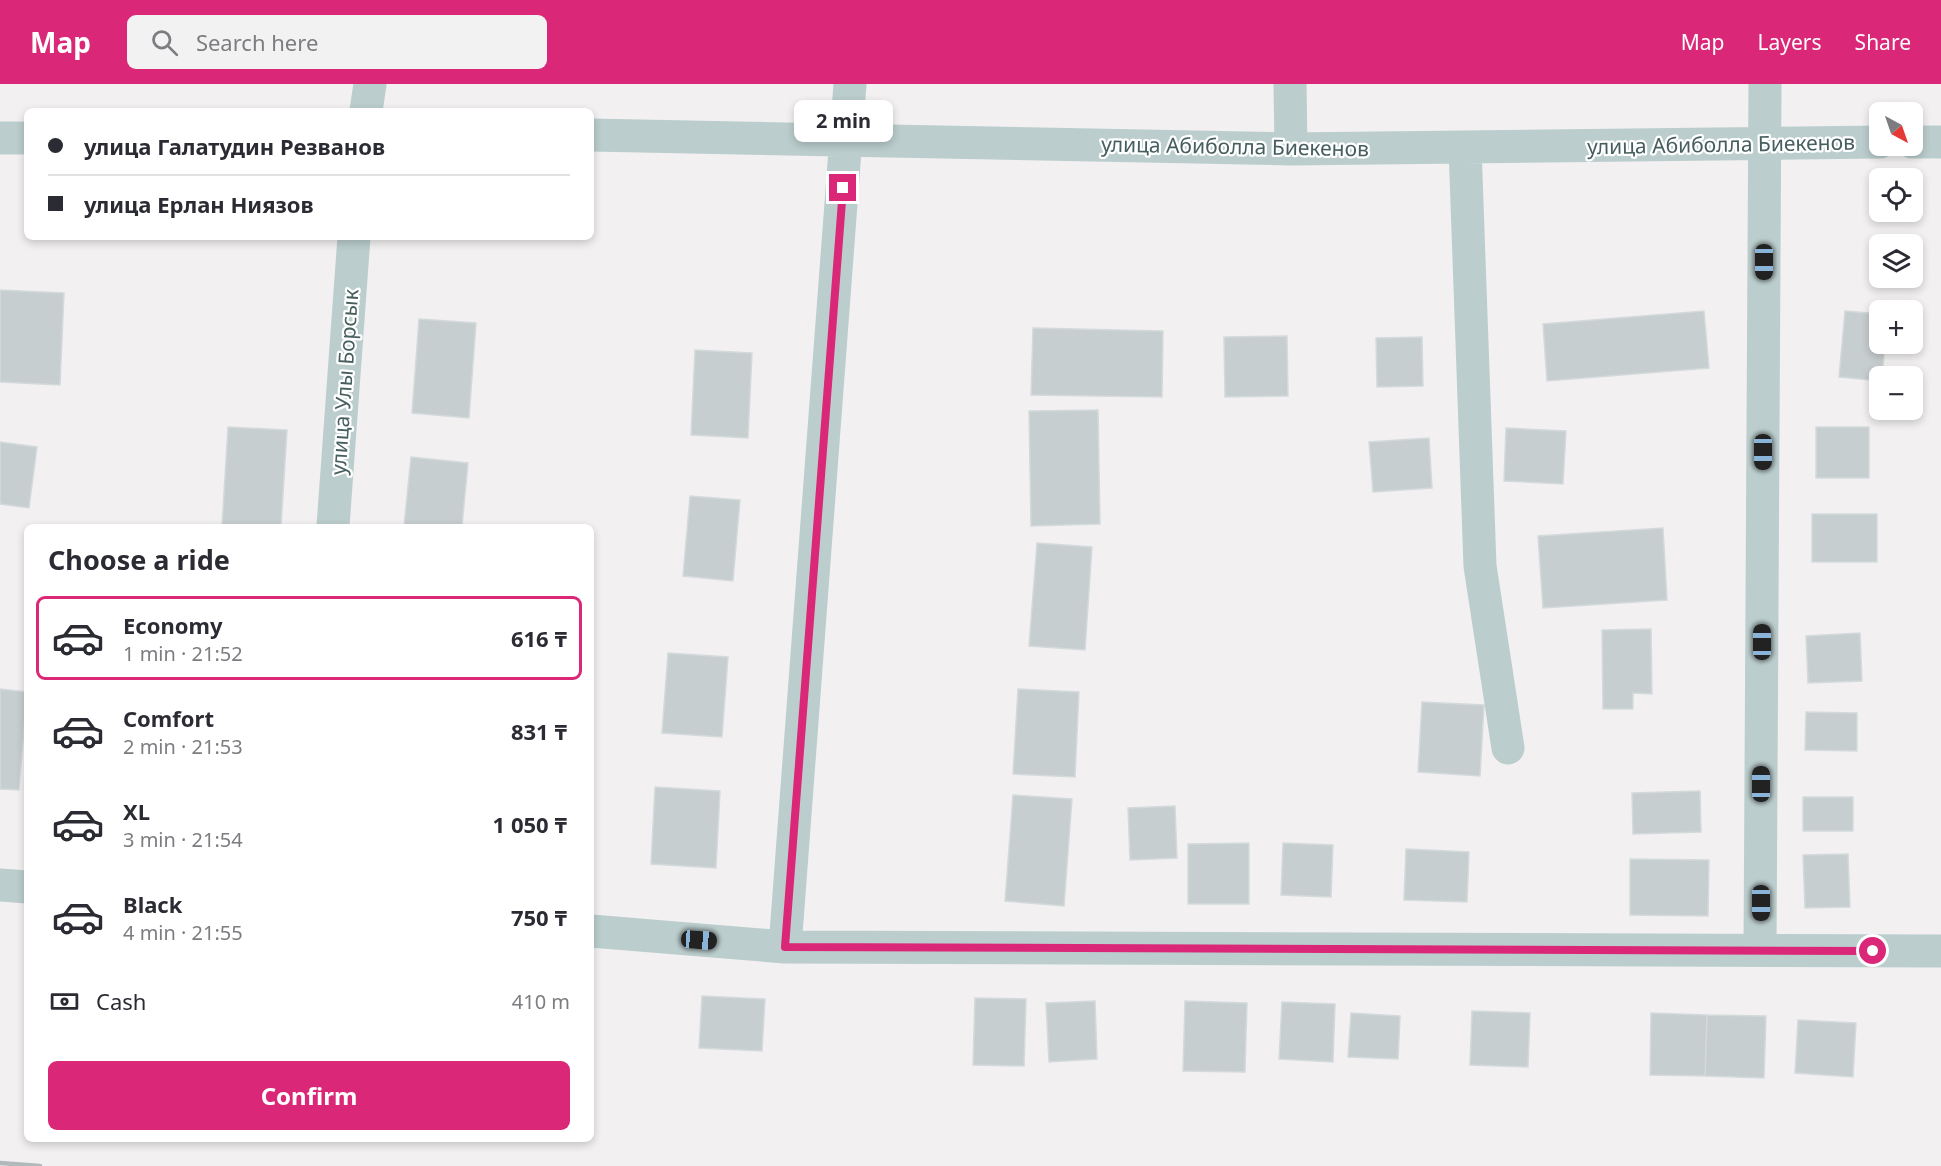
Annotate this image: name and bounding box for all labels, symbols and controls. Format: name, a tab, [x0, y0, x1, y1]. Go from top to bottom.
search box	[127, 15, 547, 69]
text: Map	[30, 23, 91, 61]
icon: search	[148, 26, 181, 59]
text: Search here	[196, 27, 318, 57]
text: Map	[1681, 28, 1725, 56]
text: Layers	[1758, 28, 1822, 56]
text: Share	[1855, 28, 1911, 56]
callout: 2 min	[794, 101, 892, 143]
north arrow	[1869, 102, 1923, 156]
map controls	[1869, 102, 1923, 420]
text: 2 min	[816, 107, 871, 134]
street label: улица Абиболла Биекенов	[1587, 128, 1855, 160]
street label: улица Абиболла Биекенов	[1101, 130, 1369, 162]
text: улица Галатудин Резванов	[84, 131, 385, 161]
button: locate	[1869, 168, 1923, 222]
route end	[829, 174, 856, 201]
text: улица Ерлан Ниязов	[84, 189, 314, 219]
button: layers	[1869, 234, 1923, 288]
car	[1755, 244, 1773, 280]
street label: улица Улы Борсык	[324, 288, 364, 476]
button: +	[1869, 300, 1923, 354]
button: −	[1869, 366, 1923, 420]
car	[1754, 434, 1772, 470]
text: Choose a ride	[48, 541, 230, 578]
text: Economy	[123, 610, 222, 640]
icon: car	[51, 611, 105, 665]
text: 616 ₸	[511, 623, 567, 653]
car	[1753, 624, 1771, 660]
text: 1 min · 21:52	[123, 640, 243, 667]
text: Comfort	[123, 703, 214, 733]
icon: car	[51, 704, 105, 758]
text: 831 ₸	[511, 716, 567, 746]
text: 2 min · 21:53	[123, 733, 243, 760]
car	[1752, 766, 1770, 802]
text: XL	[123, 796, 150, 826]
icon: car	[51, 797, 105, 851]
text: 1 050 ₸	[493, 809, 567, 839]
text: 3 min · 21:54	[123, 826, 243, 853]
car	[1752, 885, 1770, 921]
text: Black	[123, 889, 182, 919]
icon: car	[51, 890, 105, 944]
text: 750 ₸	[511, 902, 567, 932]
text: 4 min · 21:55	[123, 919, 243, 946]
car	[680, 930, 718, 950]
route start	[1859, 937, 1886, 964]
icon: cash	[48, 985, 81, 1018]
text: Cash	[96, 986, 146, 1016]
text: 410 m	[512, 988, 570, 1015]
button: Confirm	[48, 1061, 570, 1130]

